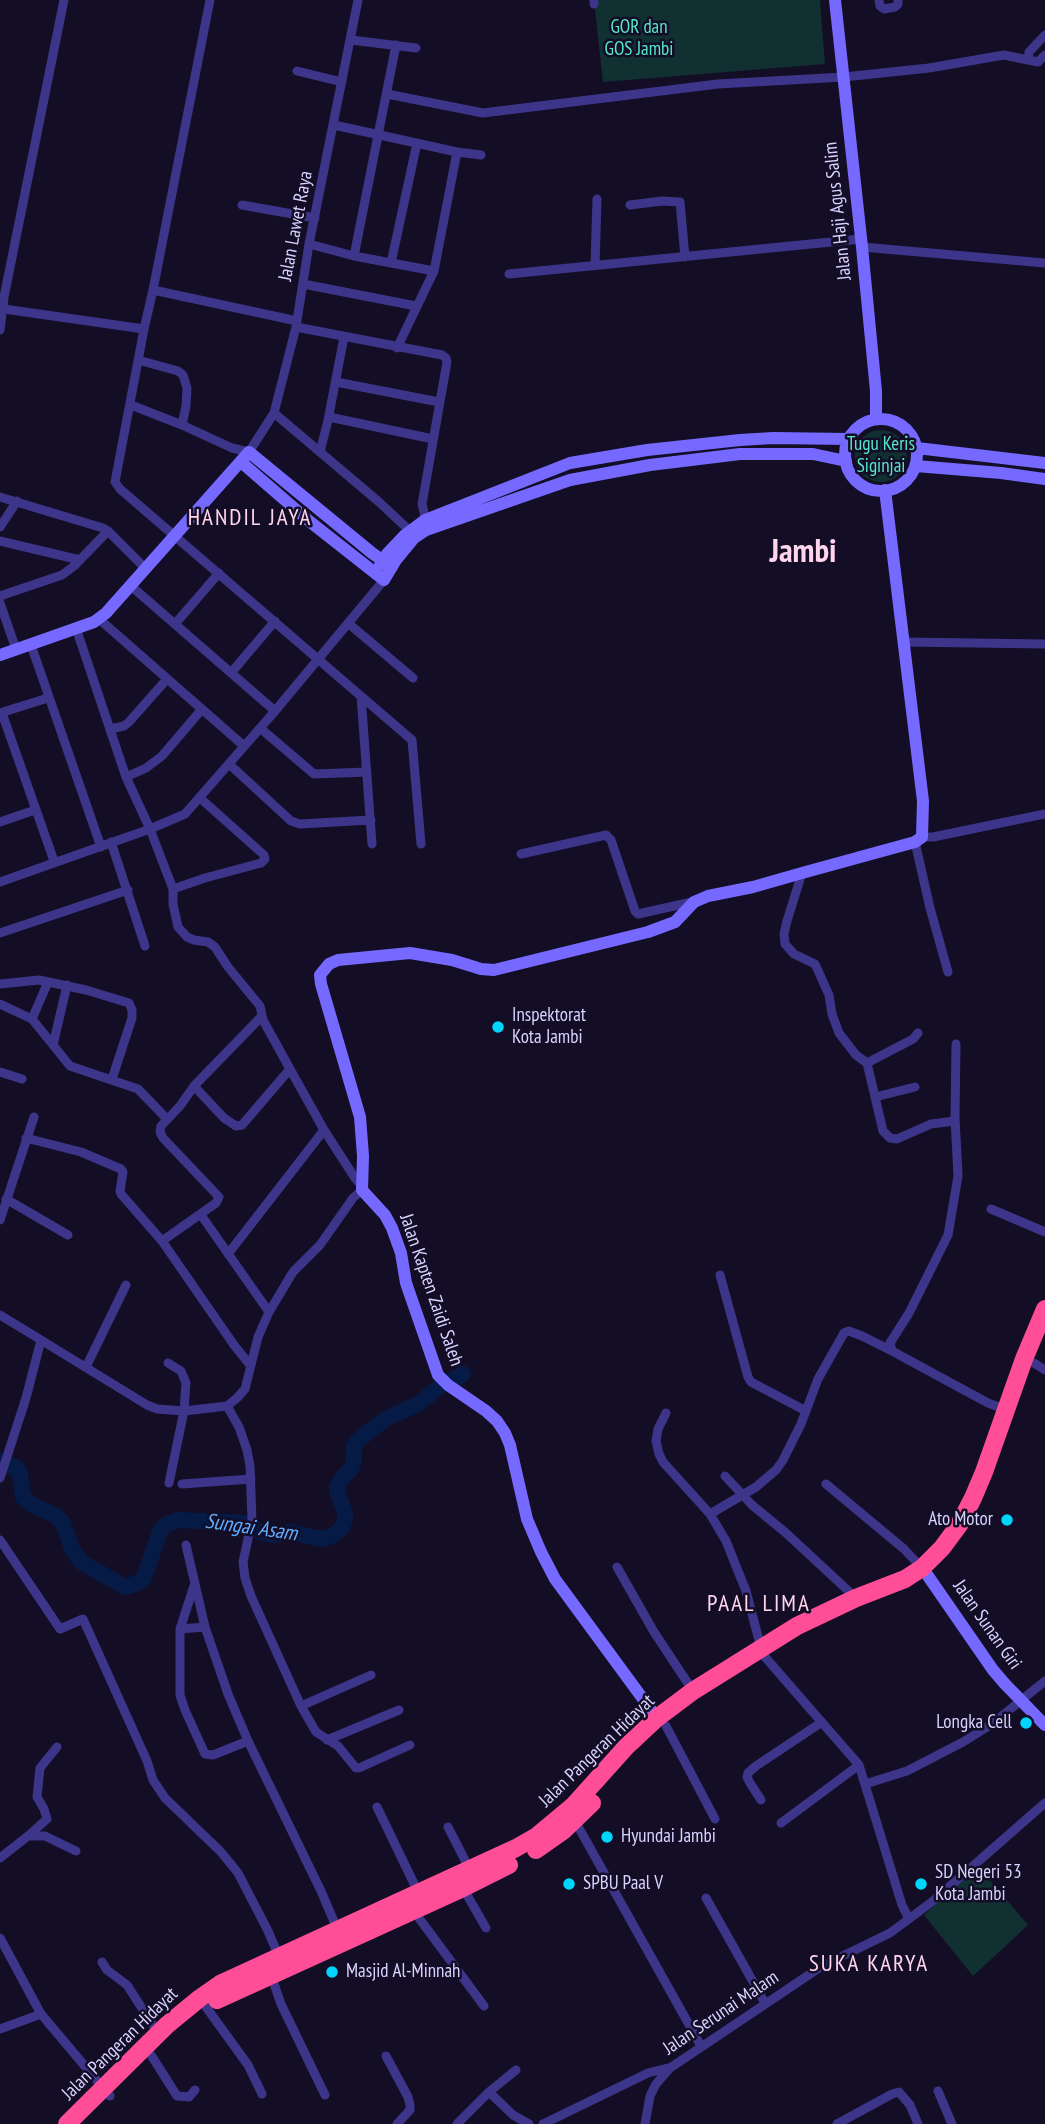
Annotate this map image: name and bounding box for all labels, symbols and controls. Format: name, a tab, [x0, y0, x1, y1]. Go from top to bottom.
park label: GOR dan GOS Jambi	[605, 17, 673, 61]
street label: Jalan Haji Agus Salim	[819, 141, 857, 281]
street label: Jalan Lawet Raya	[274, 169, 318, 283]
park label: Tugu Keris Siginjai	[847, 434, 915, 478]
district label: HANDIL JAYA	[189, 504, 311, 532]
district label: Jambi	[769, 533, 837, 573]
place label: Inspektorat Kota Jambi	[512, 1005, 586, 1049]
marker: Inspektorat Kota Jambi	[490, 1019, 506, 1035]
street label: Jalan Kapten Zaidi Saleh	[394, 1211, 468, 1369]
water label: Sungai Asam	[203, 1509, 299, 1547]
place label: Ato Motor	[928, 1509, 993, 1531]
marker: Ato Motor	[999, 1512, 1015, 1528]
street label: Jalan Sunan Giri	[948, 1576, 1026, 1674]
district label: PAAL LIMA	[708, 1590, 810, 1618]
street label: Jalan Pangeran Hidayat	[534, 1690, 660, 1812]
place label: Longka Cell	[936, 1712, 1012, 1734]
marker: Longka Cell	[1018, 1715, 1034, 1731]
place label: Hyundai Jambi	[621, 1826, 716, 1848]
marker: Hyundai Jambi	[599, 1829, 615, 1845]
place label: SD Negeri 53 Kota Jambi	[935, 1862, 1022, 1906]
place label: SPBU Paal V	[583, 1873, 663, 1895]
marker: SPBU Paal V	[561, 1876, 577, 1892]
marker: SD Negeri 53 Kota Jambi	[913, 1876, 929, 1892]
district label: SUKA KARYA	[810, 1950, 928, 1978]
place label: Masjid Al-Minnah	[346, 1961, 460, 1983]
marker: Masjid Al-Minnah	[324, 1964, 340, 1980]
street label: Jalan Serunai Malam	[659, 1966, 783, 2060]
street label: Jalan Pangeran Hidayat	[57, 1983, 183, 2105]

